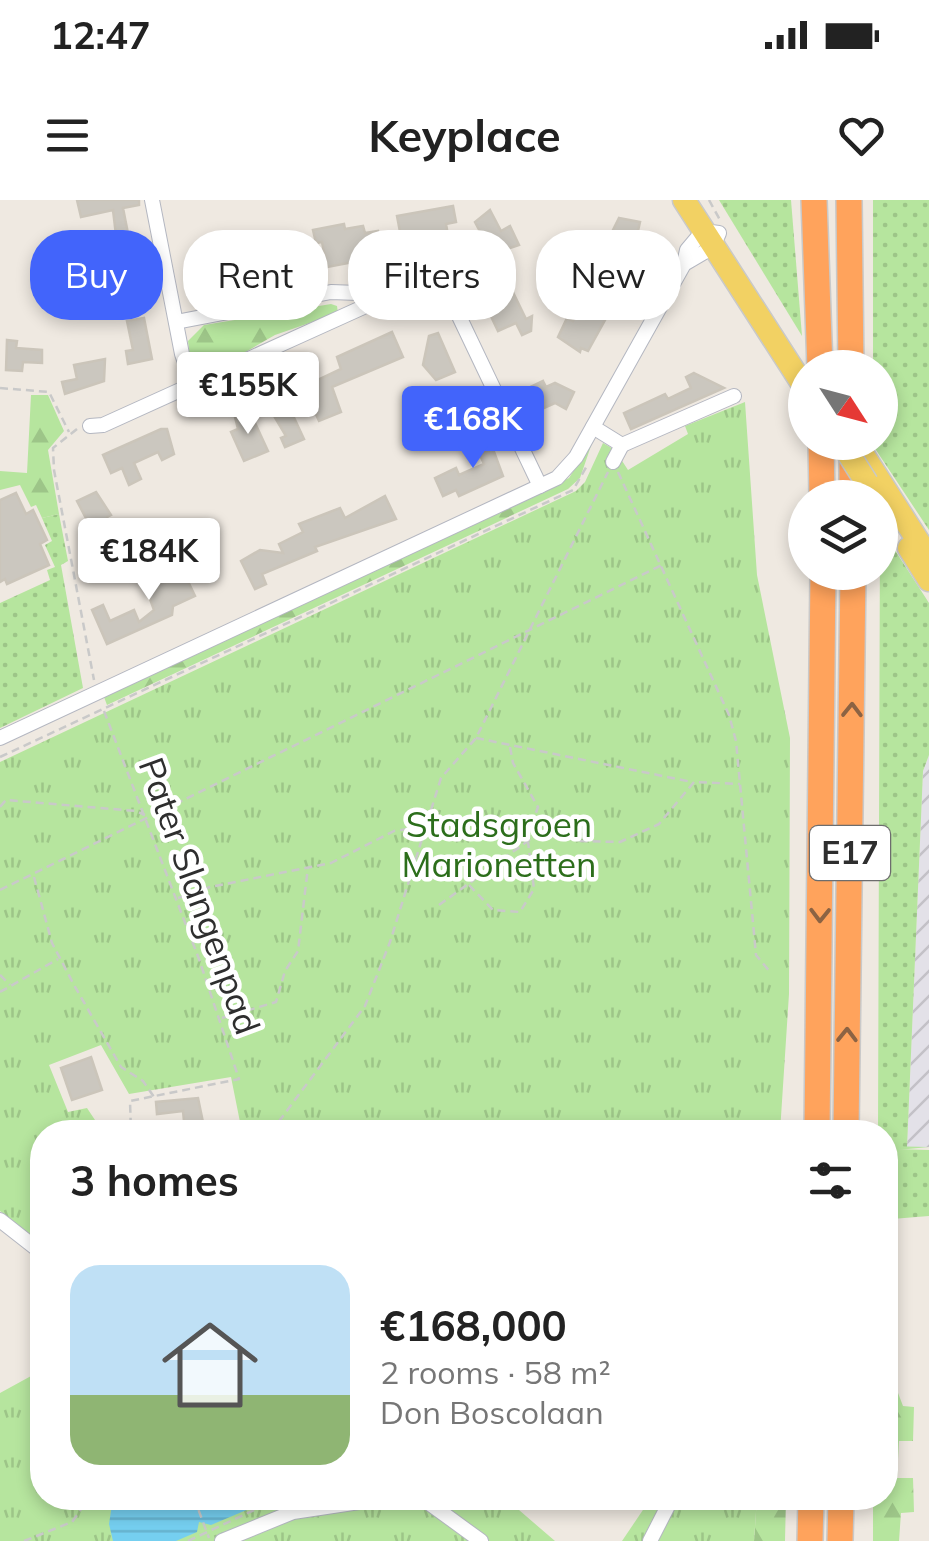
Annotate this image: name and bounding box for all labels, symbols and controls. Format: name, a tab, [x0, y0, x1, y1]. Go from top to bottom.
text: 12:47	[50, 11, 151, 59]
text: Keyplace	[368, 107, 561, 163]
icon: menu	[40, 108, 95, 163]
icon: heart	[834, 108, 889, 163]
chip: Buy	[30, 230, 163, 320]
chip: Rent	[183, 230, 328, 320]
chip: Filters	[348, 230, 516, 320]
chip: New	[536, 230, 681, 320]
north arrow	[788, 350, 898, 460]
map controls	[788, 350, 898, 590]
pin: €155K	[178, 352, 318, 437]
text: €155K	[199, 364, 297, 404]
pin: €168K	[403, 386, 543, 471]
text: €168K	[424, 398, 522, 438]
button: layers	[788, 480, 898, 590]
pin: €184K	[79, 518, 219, 603]
text: €184K	[100, 530, 198, 570]
one-way arrow	[841, 702, 863, 718]
street label: Pater Slangenpad	[129, 751, 270, 1040]
park label: Stadsgroen Marionetten	[401, 802, 597, 886]
road number: E17	[810, 826, 890, 880]
one-way arrow	[809, 907, 830, 923]
one-way arrow	[837, 1027, 858, 1043]
icon: filters	[803, 1153, 858, 1208]
text: 3 homes	[70, 1154, 239, 1207]
text: €168,000	[380, 1299, 567, 1352]
icon: home	[150, 1305, 270, 1425]
text: 2 rooms · 58 m²	[380, 1352, 611, 1392]
text: Don Boscolaan	[380, 1392, 604, 1432]

